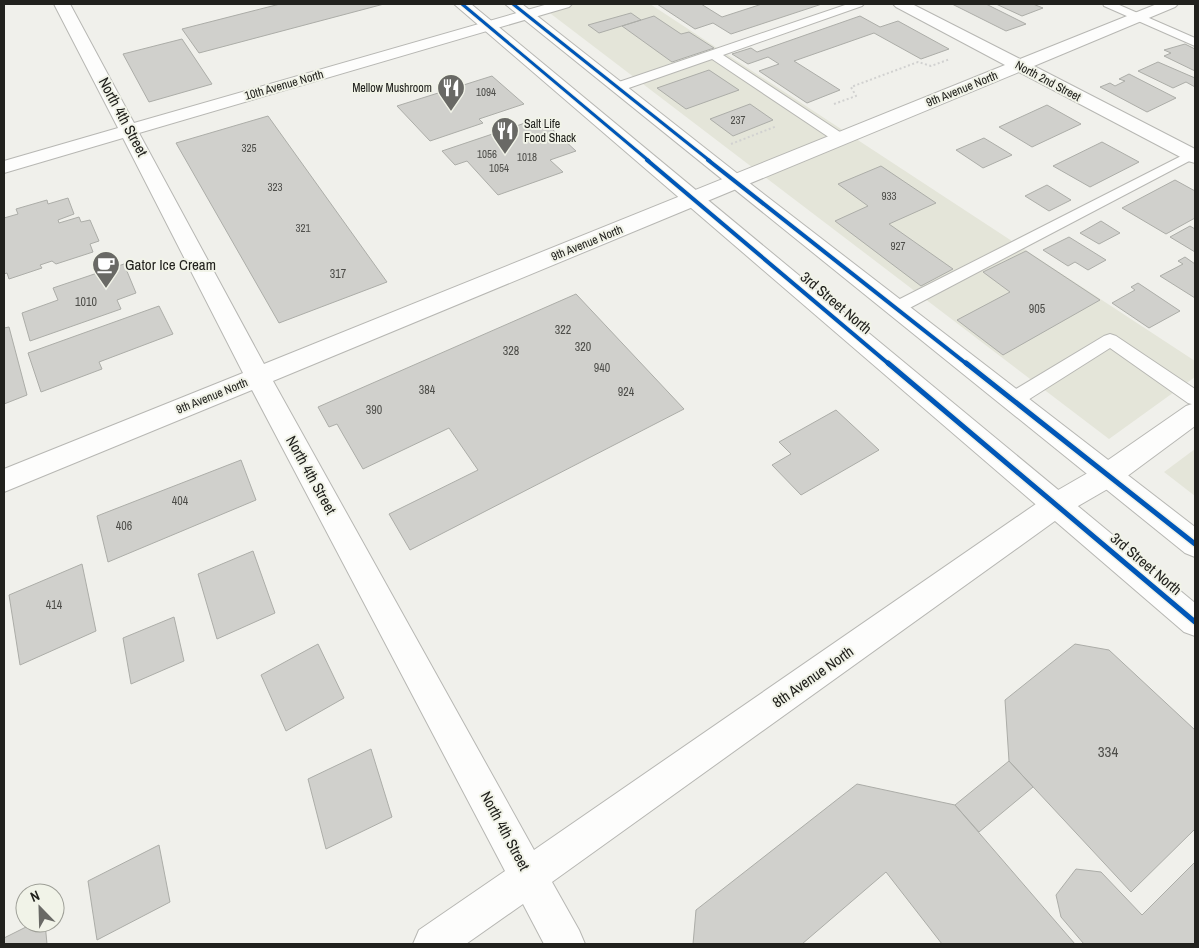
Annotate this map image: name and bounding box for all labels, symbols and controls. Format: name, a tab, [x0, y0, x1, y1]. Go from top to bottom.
street label: North 2nd Street	[1012, 57, 1084, 105]
street label: 10th Avenue North	[243, 66, 325, 104]
street label: 9th Avenue North	[924, 67, 1000, 111]
street label: North 4th Street	[94, 73, 153, 161]
restaurant icon: Mellow Mushroom	[436, 73, 466, 112]
place label: Mellow Mushroom	[352, 80, 432, 96]
house number: 1094	[476, 85, 496, 99]
house number: 237	[730, 113, 746, 127]
restaurant icon: Salt Life Food Shack	[490, 116, 520, 155]
place label: Salt Life Food Shack	[524, 116, 576, 146]
house number: 325	[241, 141, 257, 155]
house number: 1056	[477, 147, 497, 161]
house number: 1018	[517, 150, 537, 164]
house number: 1054	[489, 161, 509, 175]
house number: 323	[267, 180, 283, 194]
house number: 933	[881, 189, 897, 203]
house number: 321	[295, 221, 311, 235]
street label: 9th Avenue North	[549, 221, 625, 265]
house number: 927	[890, 239, 906, 253]
cafe icon: Gator Ice Cream	[91, 250, 121, 289]
place label: Gator Ice Cream	[125, 254, 216, 275]
house number: 317	[330, 266, 347, 282]
street label: 3rd Street North	[796, 266, 877, 339]
house number: 1010	[75, 294, 97, 310]
house number: 905	[1029, 301, 1046, 317]
house number: 322	[555, 322, 571, 338]
house number: 320	[575, 339, 591, 355]
house number: 328	[503, 343, 519, 359]
house number: 940	[594, 360, 610, 376]
street label: 9th Avenue North	[174, 374, 250, 418]
house number: 384	[419, 382, 436, 398]
house number: 924	[618, 384, 635, 400]
house number: 390	[366, 402, 382, 418]
street label: North 4th Street	[281, 432, 342, 518]
house number: 404	[172, 493, 189, 509]
house number: 406	[116, 518, 132, 534]
street label: 3rd Street North	[1106, 527, 1187, 600]
house number: 414	[46, 597, 63, 613]
street label: 8th Avenue North	[768, 641, 858, 712]
house number: 334	[1098, 741, 1118, 762]
street label: North 4th Street	[476, 787, 535, 875]
north arrow	[15, 883, 65, 933]
text: N	[28, 886, 42, 906]

